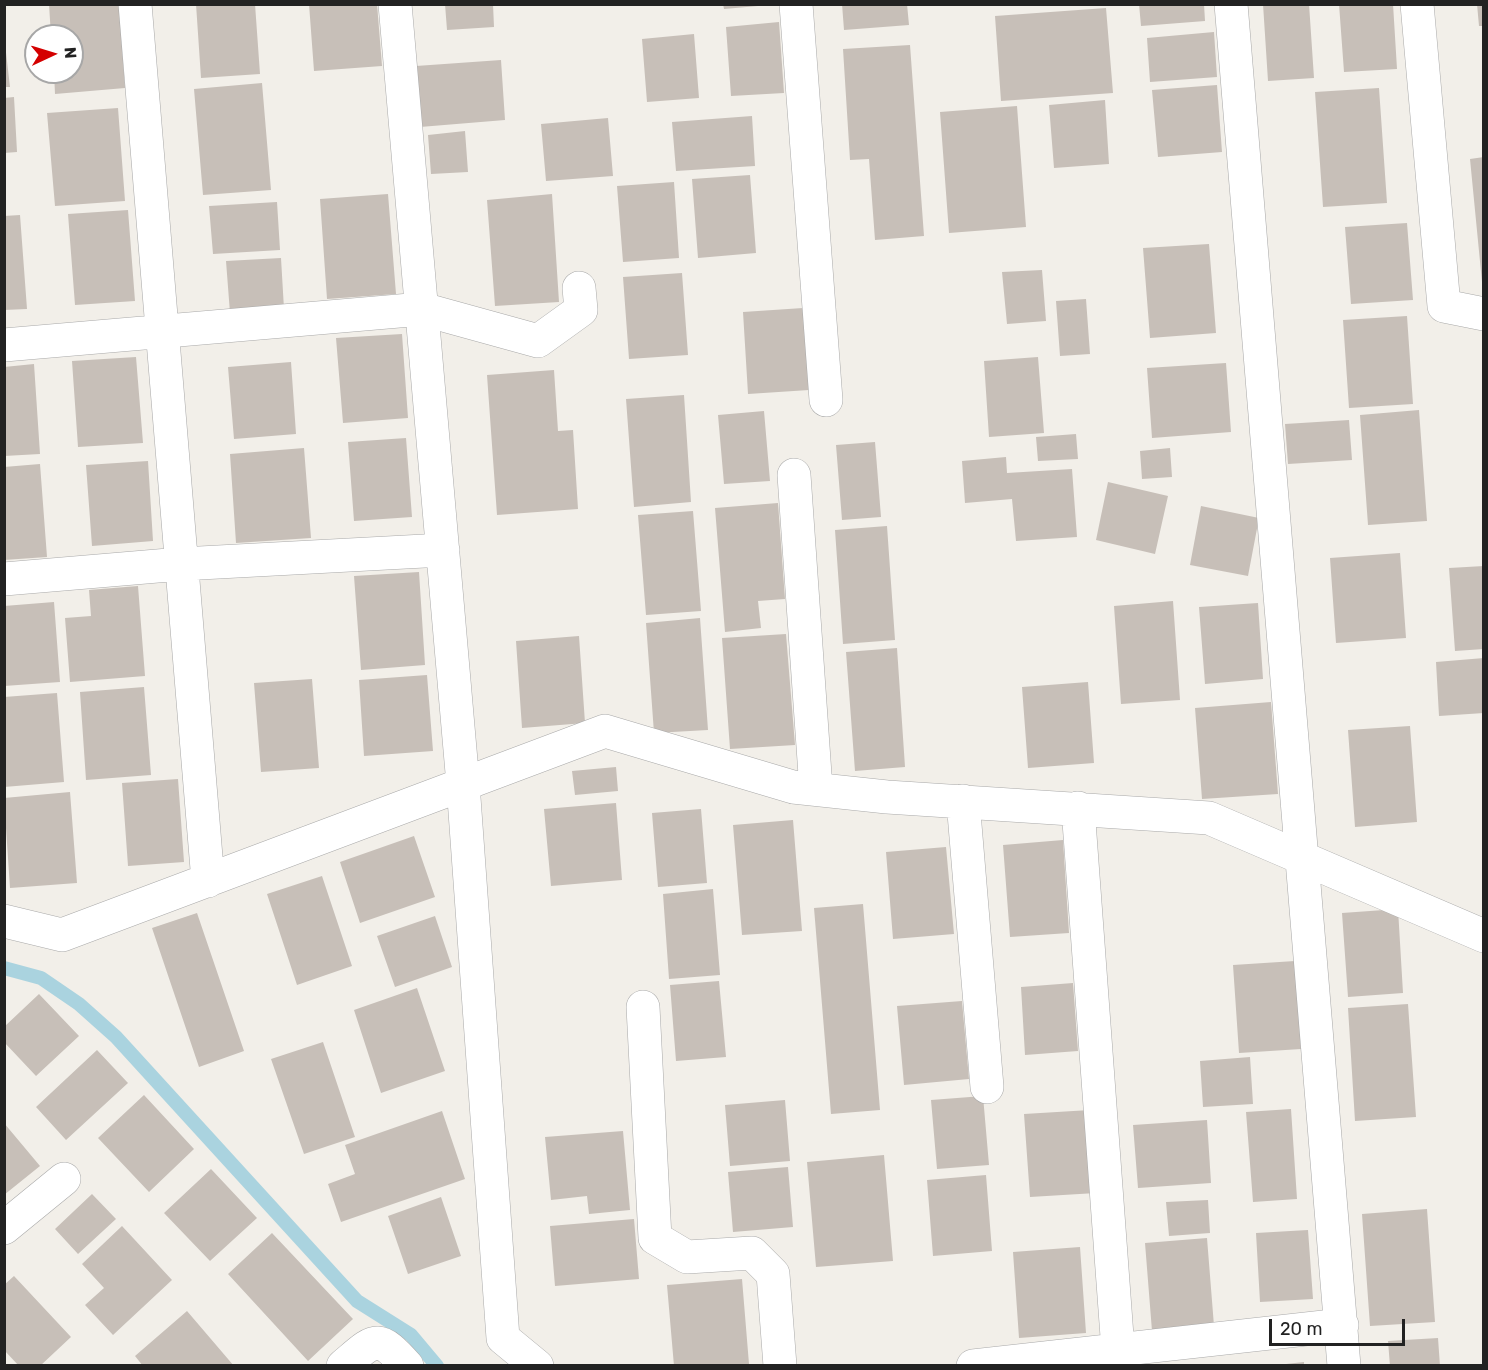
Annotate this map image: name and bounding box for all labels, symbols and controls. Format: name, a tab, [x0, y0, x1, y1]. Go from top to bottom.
north arrow	[24, 24, 84, 84]
text: N	[61, 46, 80, 59]
scale bar	[1272, 1307, 1408, 1345]
text: 20 m	[1280, 1318, 1322, 1340]

